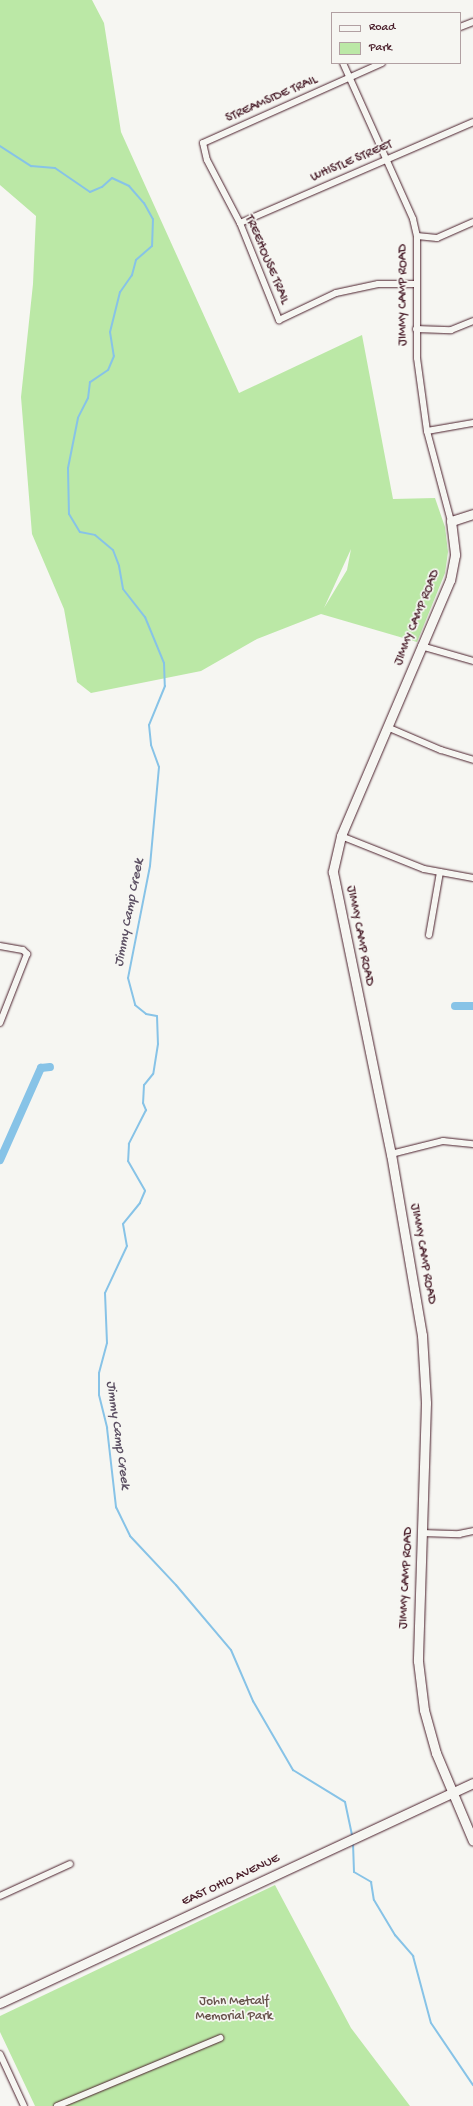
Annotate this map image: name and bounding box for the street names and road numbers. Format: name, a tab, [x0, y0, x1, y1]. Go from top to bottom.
street label: STREAMSIDE TRAIL	[224, 73, 320, 127]
street label: WHISTLE STREET	[309, 138, 395, 186]
street label: TREEHOUSE TRAIL	[240, 213, 292, 307]
street label: JIMMY CAMP ROAD	[396, 244, 412, 346]
street label: JIMMY CAMP ROAD	[392, 568, 444, 668]
street label: JIMMY CAMP ROAD	[342, 884, 376, 988]
street label: JIMMY CAMP ROAD	[405, 1202, 439, 1306]
street label: JIMMY CAMP ROAD	[397, 1527, 417, 1629]
street label: EAST OHIO AVENUE	[180, 1851, 282, 1911]

